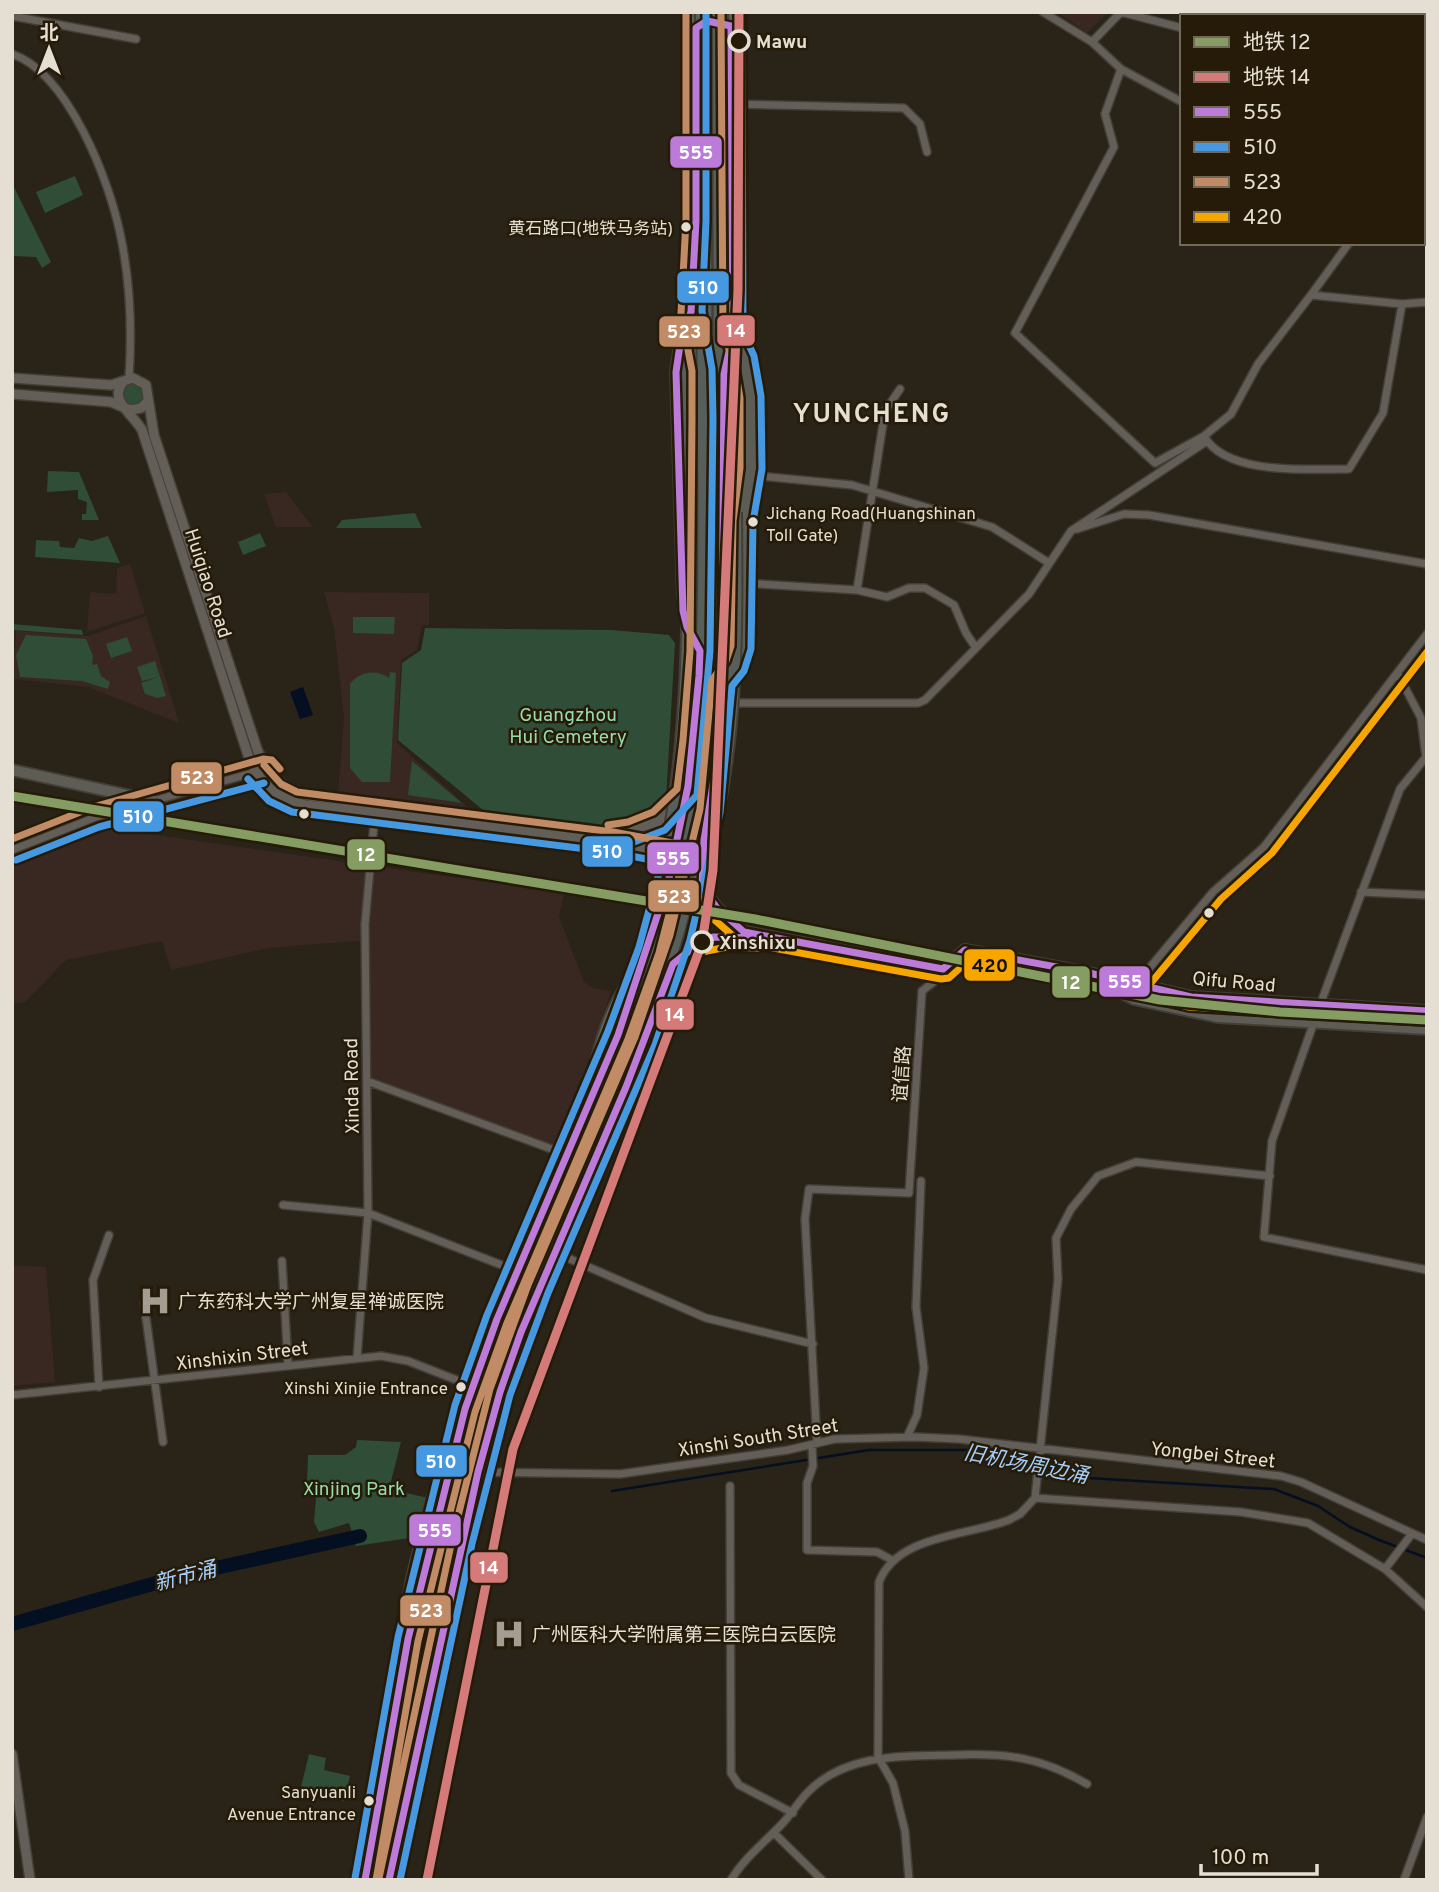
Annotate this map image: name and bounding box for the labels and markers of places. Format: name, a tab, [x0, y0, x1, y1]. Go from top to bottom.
marker: Mawu	[728, 30, 750, 52]
place label: Mawu	[756, 31, 807, 55]
place label: 黄石路口(地铁马务站)	[508, 219, 673, 241]
marker: 黄石路口(地铁马务站)	[679, 220, 693, 234]
place label: Jichang Road(Huangshinan Toll Gate)	[766, 504, 976, 548]
marker: Jichang Road(Huangshinan Toll Gate)	[746, 515, 760, 529]
unlabelled marker	[297, 807, 311, 821]
unlabelled marker	[1202, 906, 1216, 920]
marker: Xinshixu	[691, 931, 713, 953]
place label: Xinshixu	[719, 932, 796, 956]
hospital icon: 广东药科大学广州复星禅诚医院	[138, 1284, 172, 1318]
place label: 广东药科大学广州复星禅诚医院	[178, 1291, 444, 1315]
place label: Xinshi Xinjie Entrance	[284, 1379, 448, 1401]
marker: Xinshi Xinjie Entrance	[454, 1380, 468, 1394]
hospital icon: 广州医科大学附属第三医院白云医院	[492, 1617, 526, 1651]
place label: 广州医科大学附属第三医院白云医院	[532, 1624, 836, 1648]
place label: Sanyuanli Avenue Entrance	[227, 1783, 356, 1827]
marker: Sanyuanli Avenue Entrance	[362, 1794, 376, 1808]

